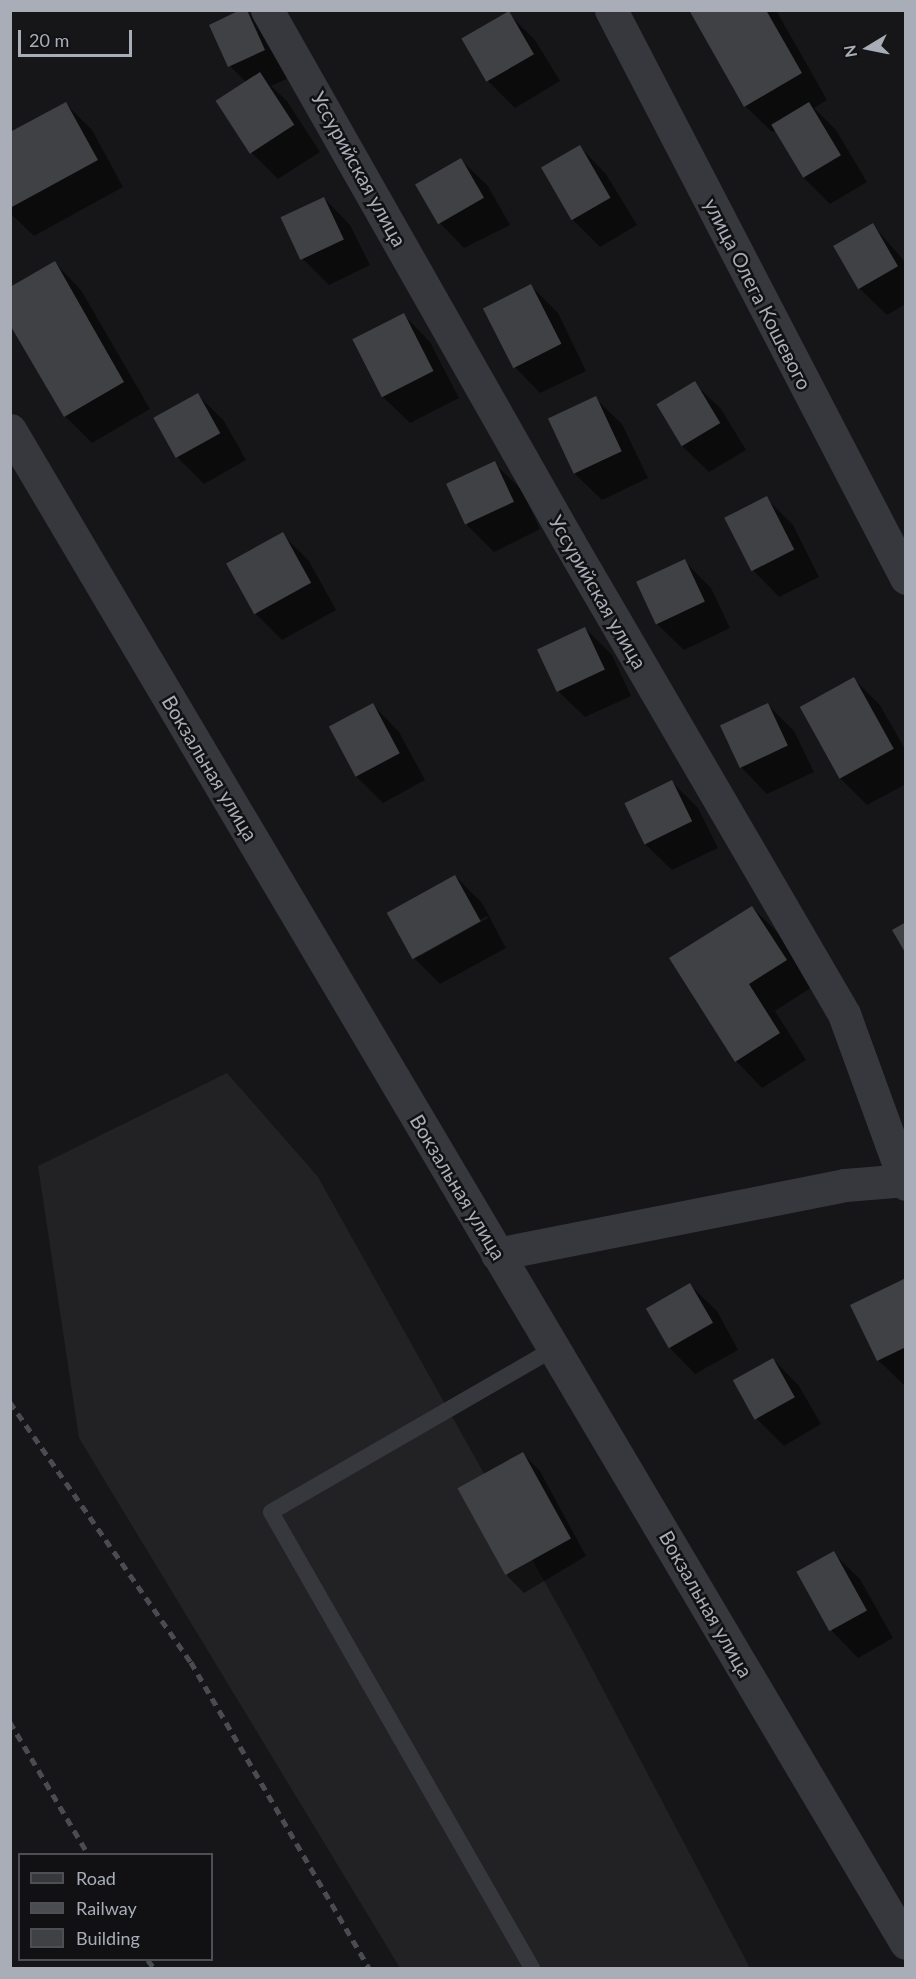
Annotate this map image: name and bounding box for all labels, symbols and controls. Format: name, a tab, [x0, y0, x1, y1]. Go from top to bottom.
scale bar	[21, 18, 135, 56]
north arrow	[838, 18, 898, 78]
text: 20 m	[29, 29, 69, 51]
text: N	[839, 44, 860, 59]
street label: Уссурийская улица	[306, 87, 412, 251]
street label: улица Олега Кошевого	[699, 194, 817, 394]
street label: Уссурийская улица	[544, 511, 652, 673]
street label: Вокзальная улица	[157, 691, 263, 845]
street label: Вокзальная улица	[405, 1110, 511, 1264]
street label: Вокзальная улица	[654, 1526, 758, 1682]
legend	[18, 1853, 213, 1961]
text: Road	[76, 1867, 116, 1889]
text: Railway	[76, 1897, 137, 1919]
text: Building	[76, 1927, 140, 1949]

